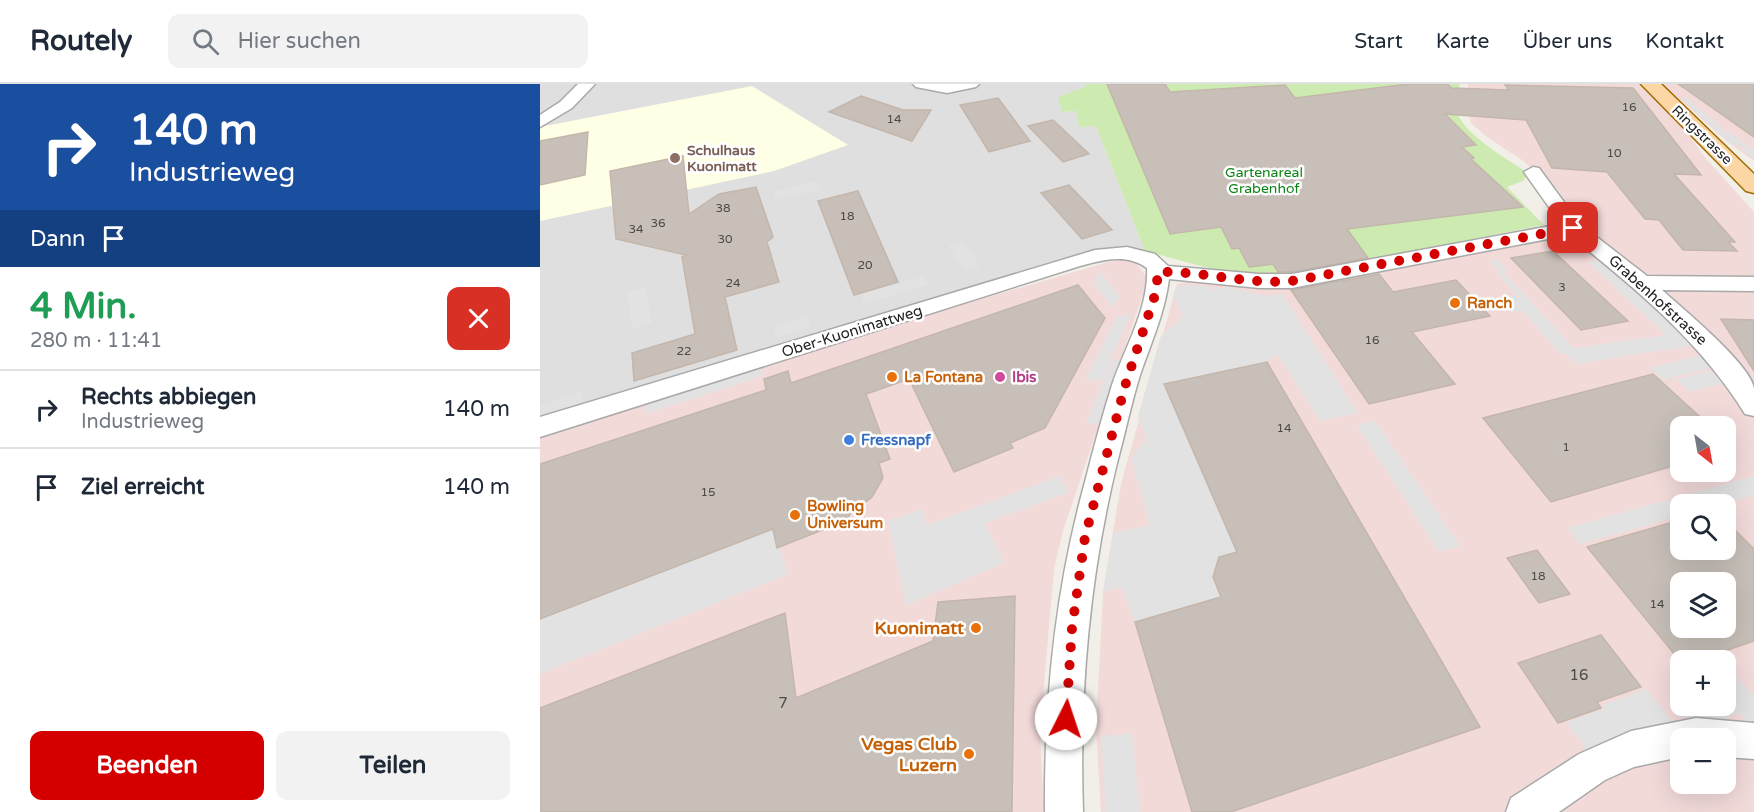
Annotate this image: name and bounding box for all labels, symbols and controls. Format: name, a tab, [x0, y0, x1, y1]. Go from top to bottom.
search box	[168, 14, 588, 68]
text: Routely	[30, 24, 132, 58]
icon: search	[189, 25, 222, 58]
text: Hier suchen	[237, 28, 361, 54]
text: Start	[1354, 29, 1403, 54]
text: Karte	[1436, 29, 1489, 54]
text: Über uns	[1522, 29, 1612, 54]
text: Kontakt	[1645, 29, 1724, 54]
house number: 16	[1621, 100, 1637, 114]
street label: Ringstrasse	[1668, 102, 1736, 168]
text: 140 m	[129, 105, 258, 156]
icon: right	[30, 108, 108, 186]
house number: 14	[886, 112, 902, 126]
place label: Schulhaus Kuonimatt	[687, 142, 757, 175]
house number: 10	[1606, 146, 1622, 160]
marker: Schulhaus Kuonimatt	[668, 151, 682, 165]
text: Industrieweg	[129, 156, 295, 189]
park label: Gartenareal Grabenhof	[1225, 164, 1303, 197]
house number: 38	[715, 201, 731, 215]
pin	[1547, 202, 1598, 253]
house number: 18	[839, 209, 855, 223]
icon: arrive	[1556, 211, 1589, 244]
house number: 36	[650, 216, 666, 230]
icon: arrive	[97, 222, 130, 255]
house number: 34	[628, 222, 644, 236]
text: Dann	[30, 226, 85, 252]
house number: 30	[717, 232, 733, 246]
street label: Grabenhofstrasse	[1605, 251, 1711, 349]
house number: 20	[857, 258, 873, 272]
house number: 24	[725, 276, 741, 290]
house number: 3	[1558, 280, 1566, 294]
text: 4 Min.	[30, 285, 137, 328]
button: close	[447, 287, 510, 350]
place label: Ranch	[1467, 294, 1512, 312]
marker: Ranch	[1448, 296, 1462, 310]
street label: Ober-Kuonimattweg	[779, 301, 925, 361]
text: 280 m · 11:41	[30, 329, 162, 353]
house number: 16	[1364, 333, 1380, 347]
house number: 22	[676, 344, 692, 358]
place label: La Fontana	[904, 368, 983, 386]
place label: Ibis	[1012, 368, 1037, 386]
marker: La Fontana	[885, 370, 899, 384]
marker: Ibis	[993, 370, 1007, 384]
text: Rechts abbiegen	[81, 384, 256, 410]
icon: right	[30, 393, 63, 426]
text: 140 m	[443, 396, 510, 422]
text: Industrieweg	[81, 410, 204, 434]
north arrow	[1670, 416, 1736, 482]
map controls	[1670, 416, 1736, 794]
house number: 14	[1276, 421, 1292, 435]
place label: Fressnapf	[861, 431, 931, 450]
marker: Fressnapf	[842, 433, 856, 447]
house number: 1	[1562, 440, 1570, 454]
icon: arrive	[30, 471, 63, 504]
text: Ziel erreicht	[81, 474, 204, 500]
text: 140 m	[443, 474, 510, 500]
house number: 15	[700, 485, 716, 499]
button: search	[1670, 494, 1736, 560]
place label: Bowling Universum	[807, 497, 883, 532]
marker: Bowling Universum	[788, 508, 802, 522]
house number: 18	[1530, 569, 1546, 583]
button: layers	[1670, 572, 1736, 638]
house number: 14	[1649, 597, 1665, 611]
place label: Kuonimatt	[874, 617, 964, 639]
marker: Kuonimatt	[969, 621, 983, 635]
button: +	[1670, 650, 1736, 716]
house number: 16	[1570, 666, 1588, 684]
position arrow	[1034, 687, 1098, 751]
house number: 7	[778, 694, 788, 712]
button: −	[1670, 728, 1736, 794]
button: Beenden	[30, 731, 264, 800]
button: Teilen	[276, 731, 510, 800]
place label: Vegas Club Luzern	[861, 733, 957, 776]
marker: Vegas Club Luzern	[962, 747, 976, 761]

